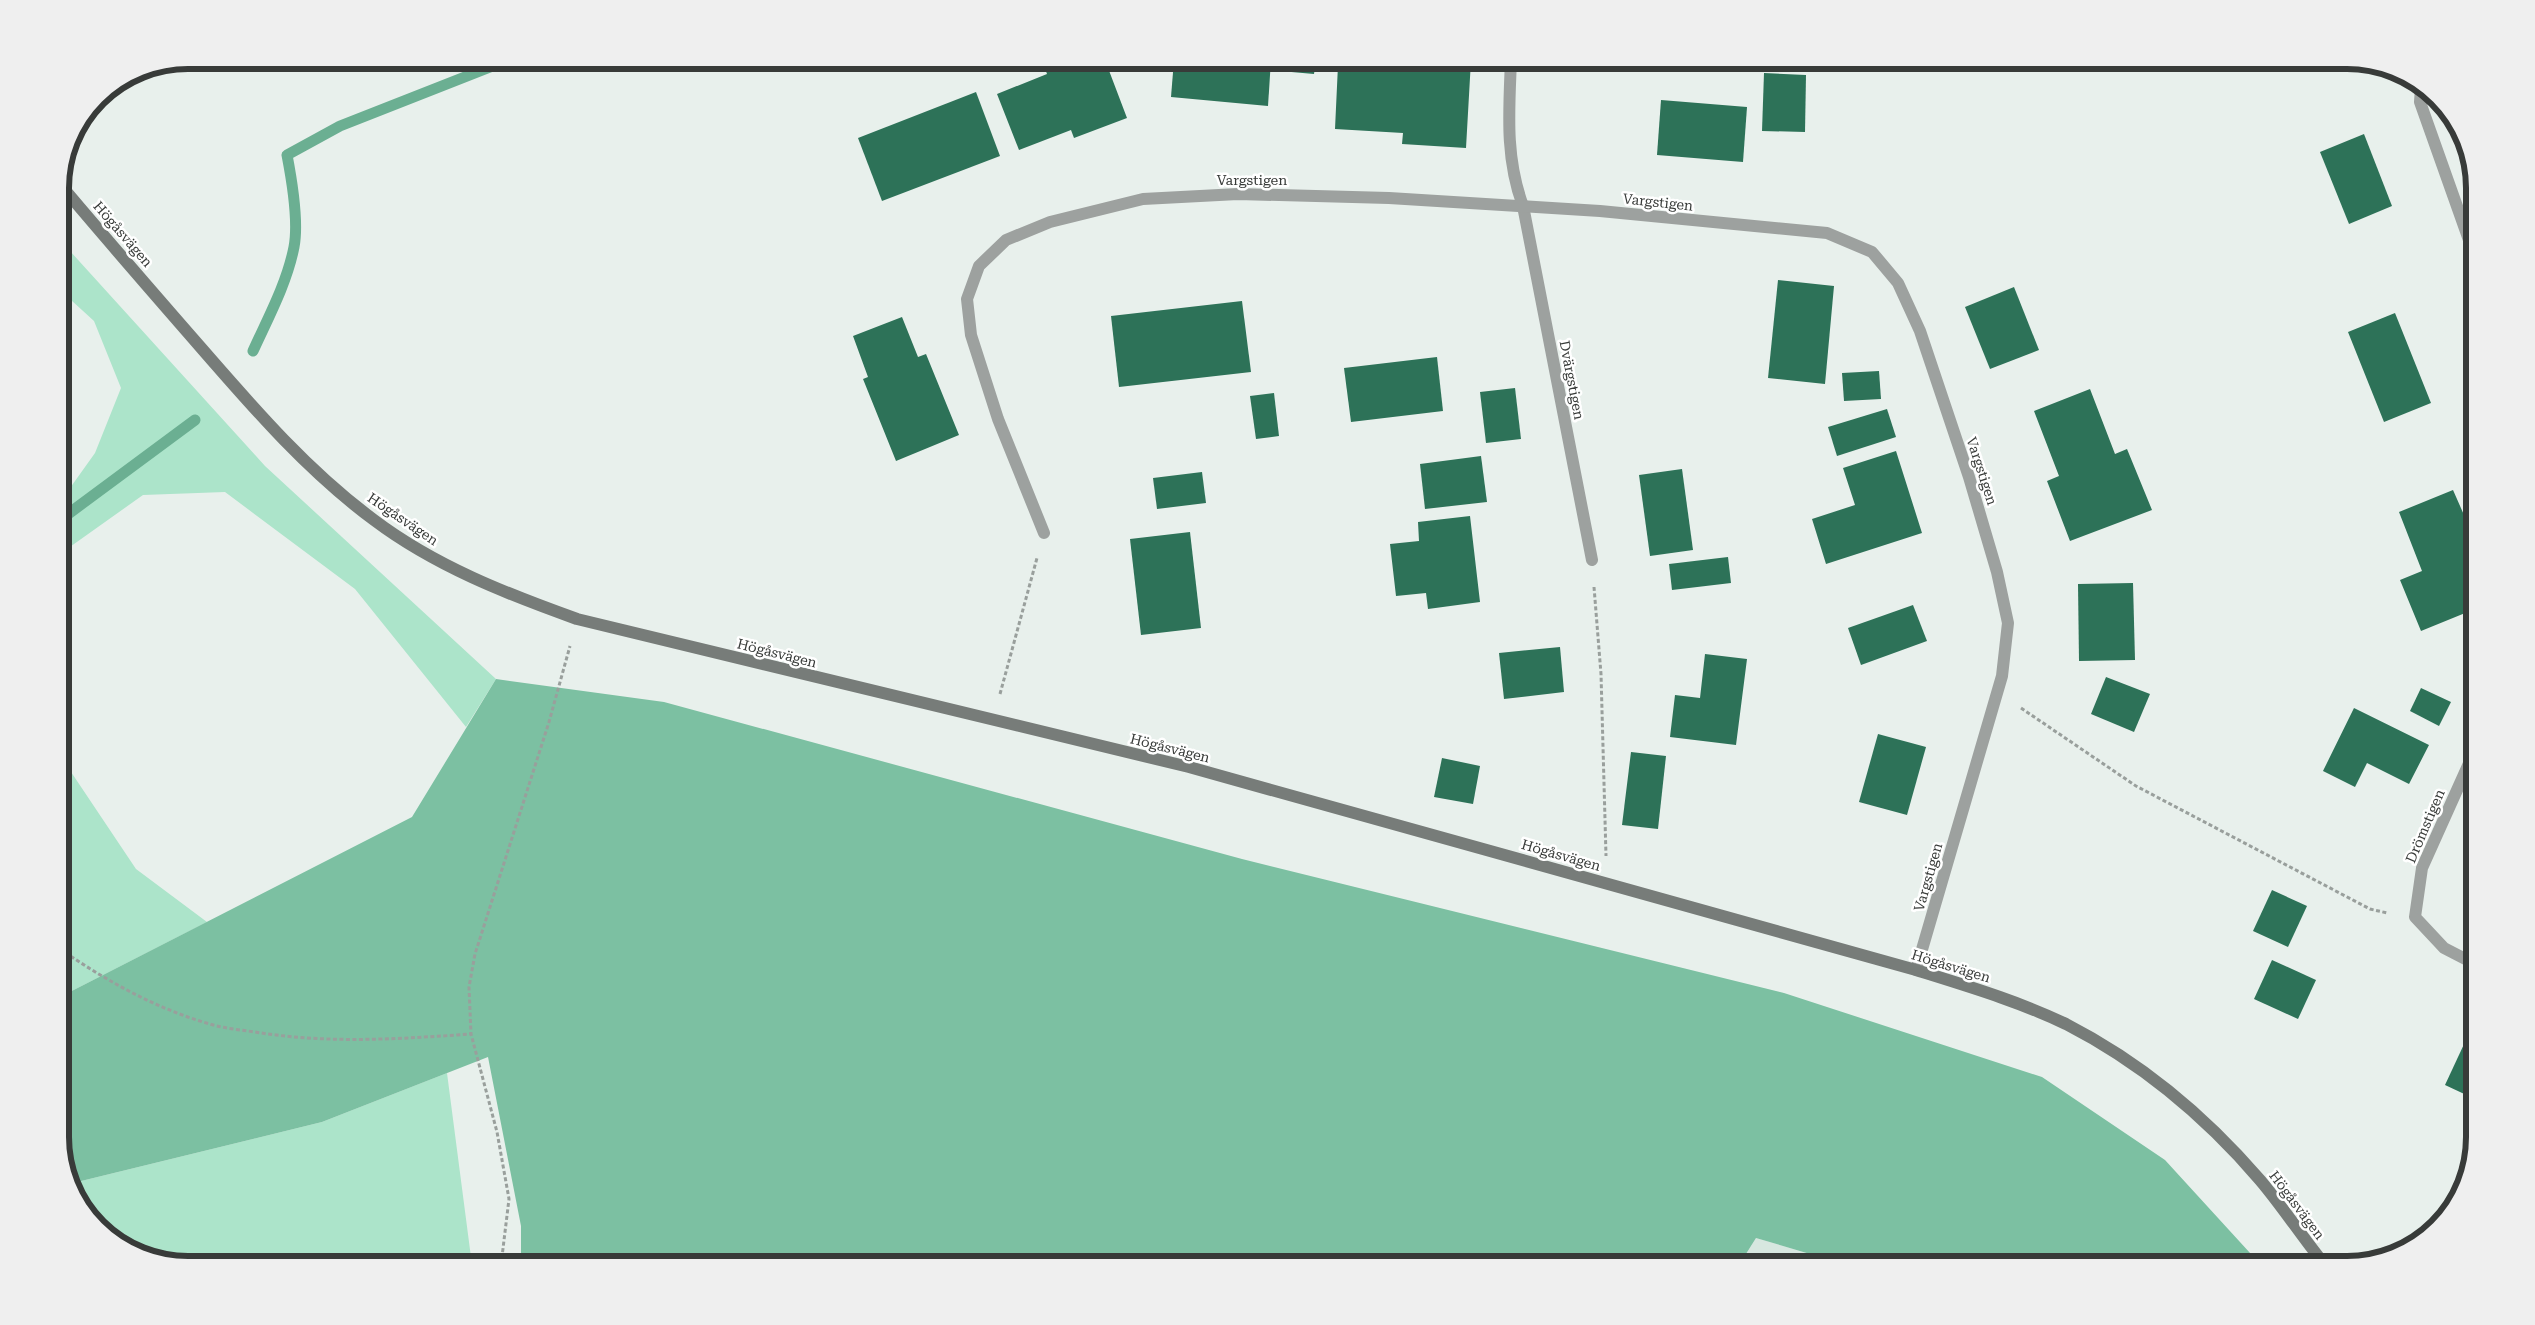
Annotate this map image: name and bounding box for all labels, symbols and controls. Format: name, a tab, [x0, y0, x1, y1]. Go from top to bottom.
street label: Vargstigen	[1217, 172, 1287, 188]
street label: Vargstigen	[1622, 190, 1694, 214]
street label: Högåsvägen	[90, 198, 156, 270]
street label: Dvärgstigen	[1556, 339, 1588, 421]
street label: Vargstigen	[1963, 435, 2001, 507]
street label: Högåsvägen	[365, 490, 441, 548]
street label: Högåsvägen	[735, 635, 819, 671]
street label: Högåsvägen	[1128, 730, 1212, 766]
street label: Drömstigen	[2402, 787, 2448, 865]
street label: Högåsvägen	[1520, 836, 1602, 874]
street label: Vargstigen	[1911, 841, 1945, 913]
street label: Högåsvägen	[1910, 946, 1992, 986]
street label: Högåsvägen	[2266, 1168, 2328, 1242]

